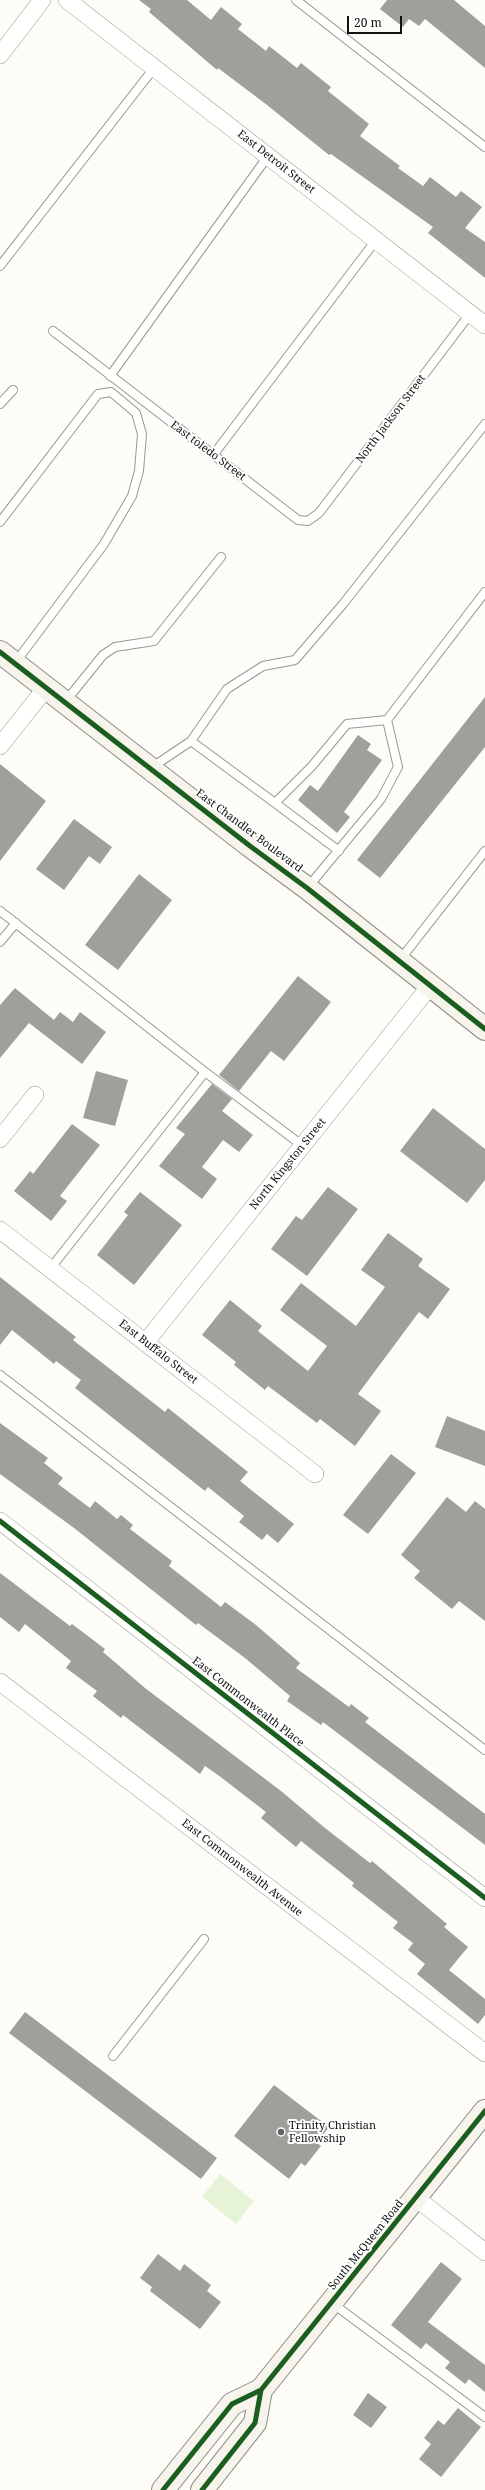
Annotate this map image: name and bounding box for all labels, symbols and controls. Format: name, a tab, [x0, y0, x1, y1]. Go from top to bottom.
scale bar	[349, 8, 404, 34]
text: 20 m	[354, 14, 382, 31]
street label: East Detroit Street	[235, 128, 317, 196]
street label: North Jackson Street	[353, 372, 429, 466]
street label: East toledo Street	[168, 418, 248, 484]
street label: East Chandler Boulevard	[193, 787, 305, 875]
street label: North Kingston Street	[247, 1116, 329, 1212]
street label: East Buffalo Street	[116, 1317, 200, 1387]
street label: East Commonwealth Place	[189, 1654, 307, 1750]
street label: East Commonwealth Avenue	[179, 1817, 305, 1919]
place label: Trinity Christian Fellowship	[289, 2119, 376, 2145]
marker: Trinity Christian Fellowship	[276, 2127, 286, 2137]
street label: South McQueen Road	[326, 2197, 406, 2293]

